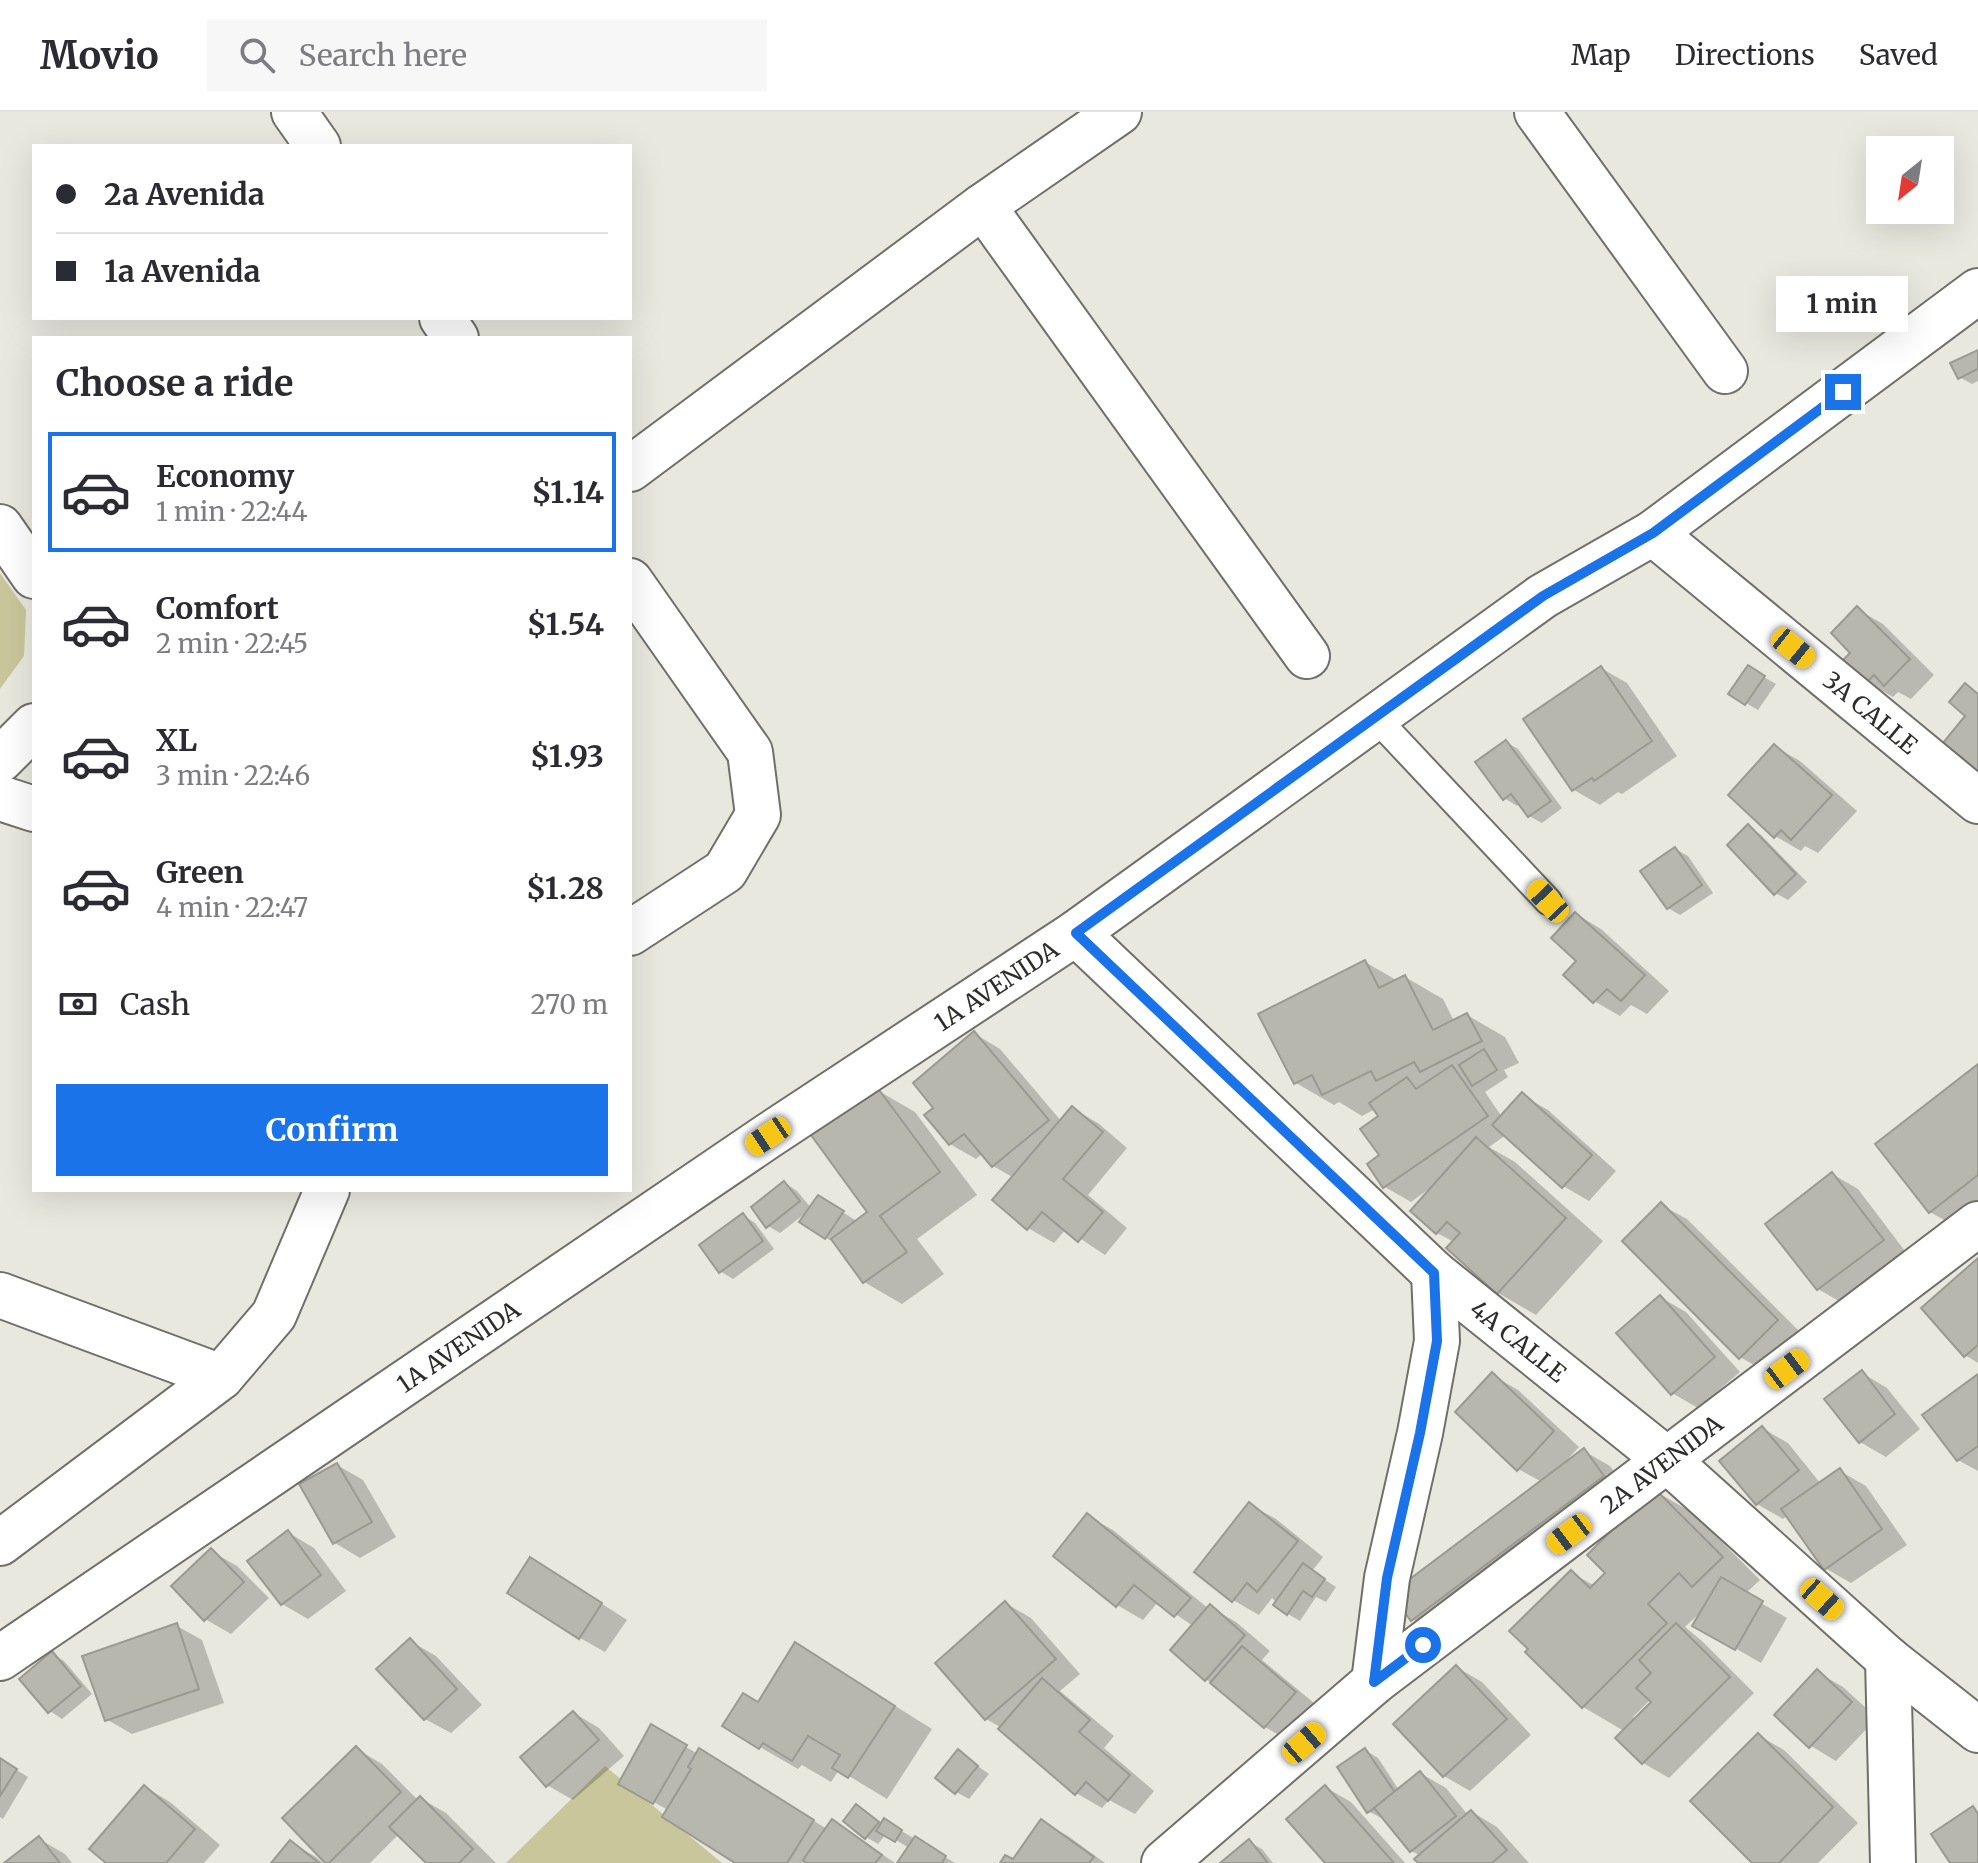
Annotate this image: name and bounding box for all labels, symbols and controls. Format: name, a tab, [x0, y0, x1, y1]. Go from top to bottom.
search box	[207, 19, 767, 91]
text: Movio	[40, 32, 159, 79]
icon: search	[235, 33, 279, 77]
text: Search here	[299, 36, 467, 74]
text: Map	[1571, 37, 1631, 73]
text: Directions	[1675, 37, 1815, 73]
text: Saved	[1859, 37, 1938, 73]
north arrow	[1866, 136, 1954, 224]
map controls	[1866, 136, 1954, 224]
text: 2a Avenida	[104, 175, 265, 213]
text: 1a Avenida	[104, 252, 261, 290]
callout: 1 min	[1777, 276, 1909, 332]
text: 1 min	[1807, 287, 1877, 320]
text: Choose a ride	[56, 361, 293, 406]
route end	[1825, 374, 1861, 410]
icon: car	[60, 456, 132, 528]
text: Economy	[156, 457, 294, 495]
text: $1.14	[531, 473, 604, 511]
text: 1 min · 22:44	[156, 495, 308, 528]
icon: car	[60, 588, 132, 660]
text: Comfort	[156, 589, 279, 627]
text: $1.54	[527, 605, 604, 643]
car	[1767, 624, 1819, 672]
text: 2 min · 22:45	[156, 627, 308, 660]
street label: 3A CALLE	[1817, 664, 1925, 761]
icon: car	[60, 720, 132, 792]
text: XL	[156, 721, 197, 759]
text: $1.93	[530, 737, 604, 775]
text: 3 min · 22:46	[156, 759, 310, 792]
icon: car	[60, 852, 132, 924]
text: Green	[156, 853, 244, 891]
text: $1.28	[526, 869, 604, 907]
car	[1523, 875, 1573, 927]
text: 4 min · 22:47	[156, 891, 308, 924]
street label: 1A AVENIDA	[928, 933, 1065, 1038]
icon: cash	[56, 982, 100, 1026]
text: Cash	[120, 985, 190, 1023]
text: 270 m	[531, 988, 608, 1021]
button: Confirm	[56, 1084, 608, 1176]
car	[741, 1113, 795, 1159]
street label: 1A AVENIDA	[391, 1293, 527, 1399]
street label: 4A CALLE	[1464, 1293, 1573, 1389]
car	[1761, 1345, 1813, 1393]
street label: 2A AVENIDA	[1594, 1407, 1730, 1520]
car	[1543, 1510, 1595, 1558]
car	[1796, 1574, 1848, 1624]
route start	[1405, 1627, 1441, 1663]
car	[1278, 1718, 1330, 1768]

